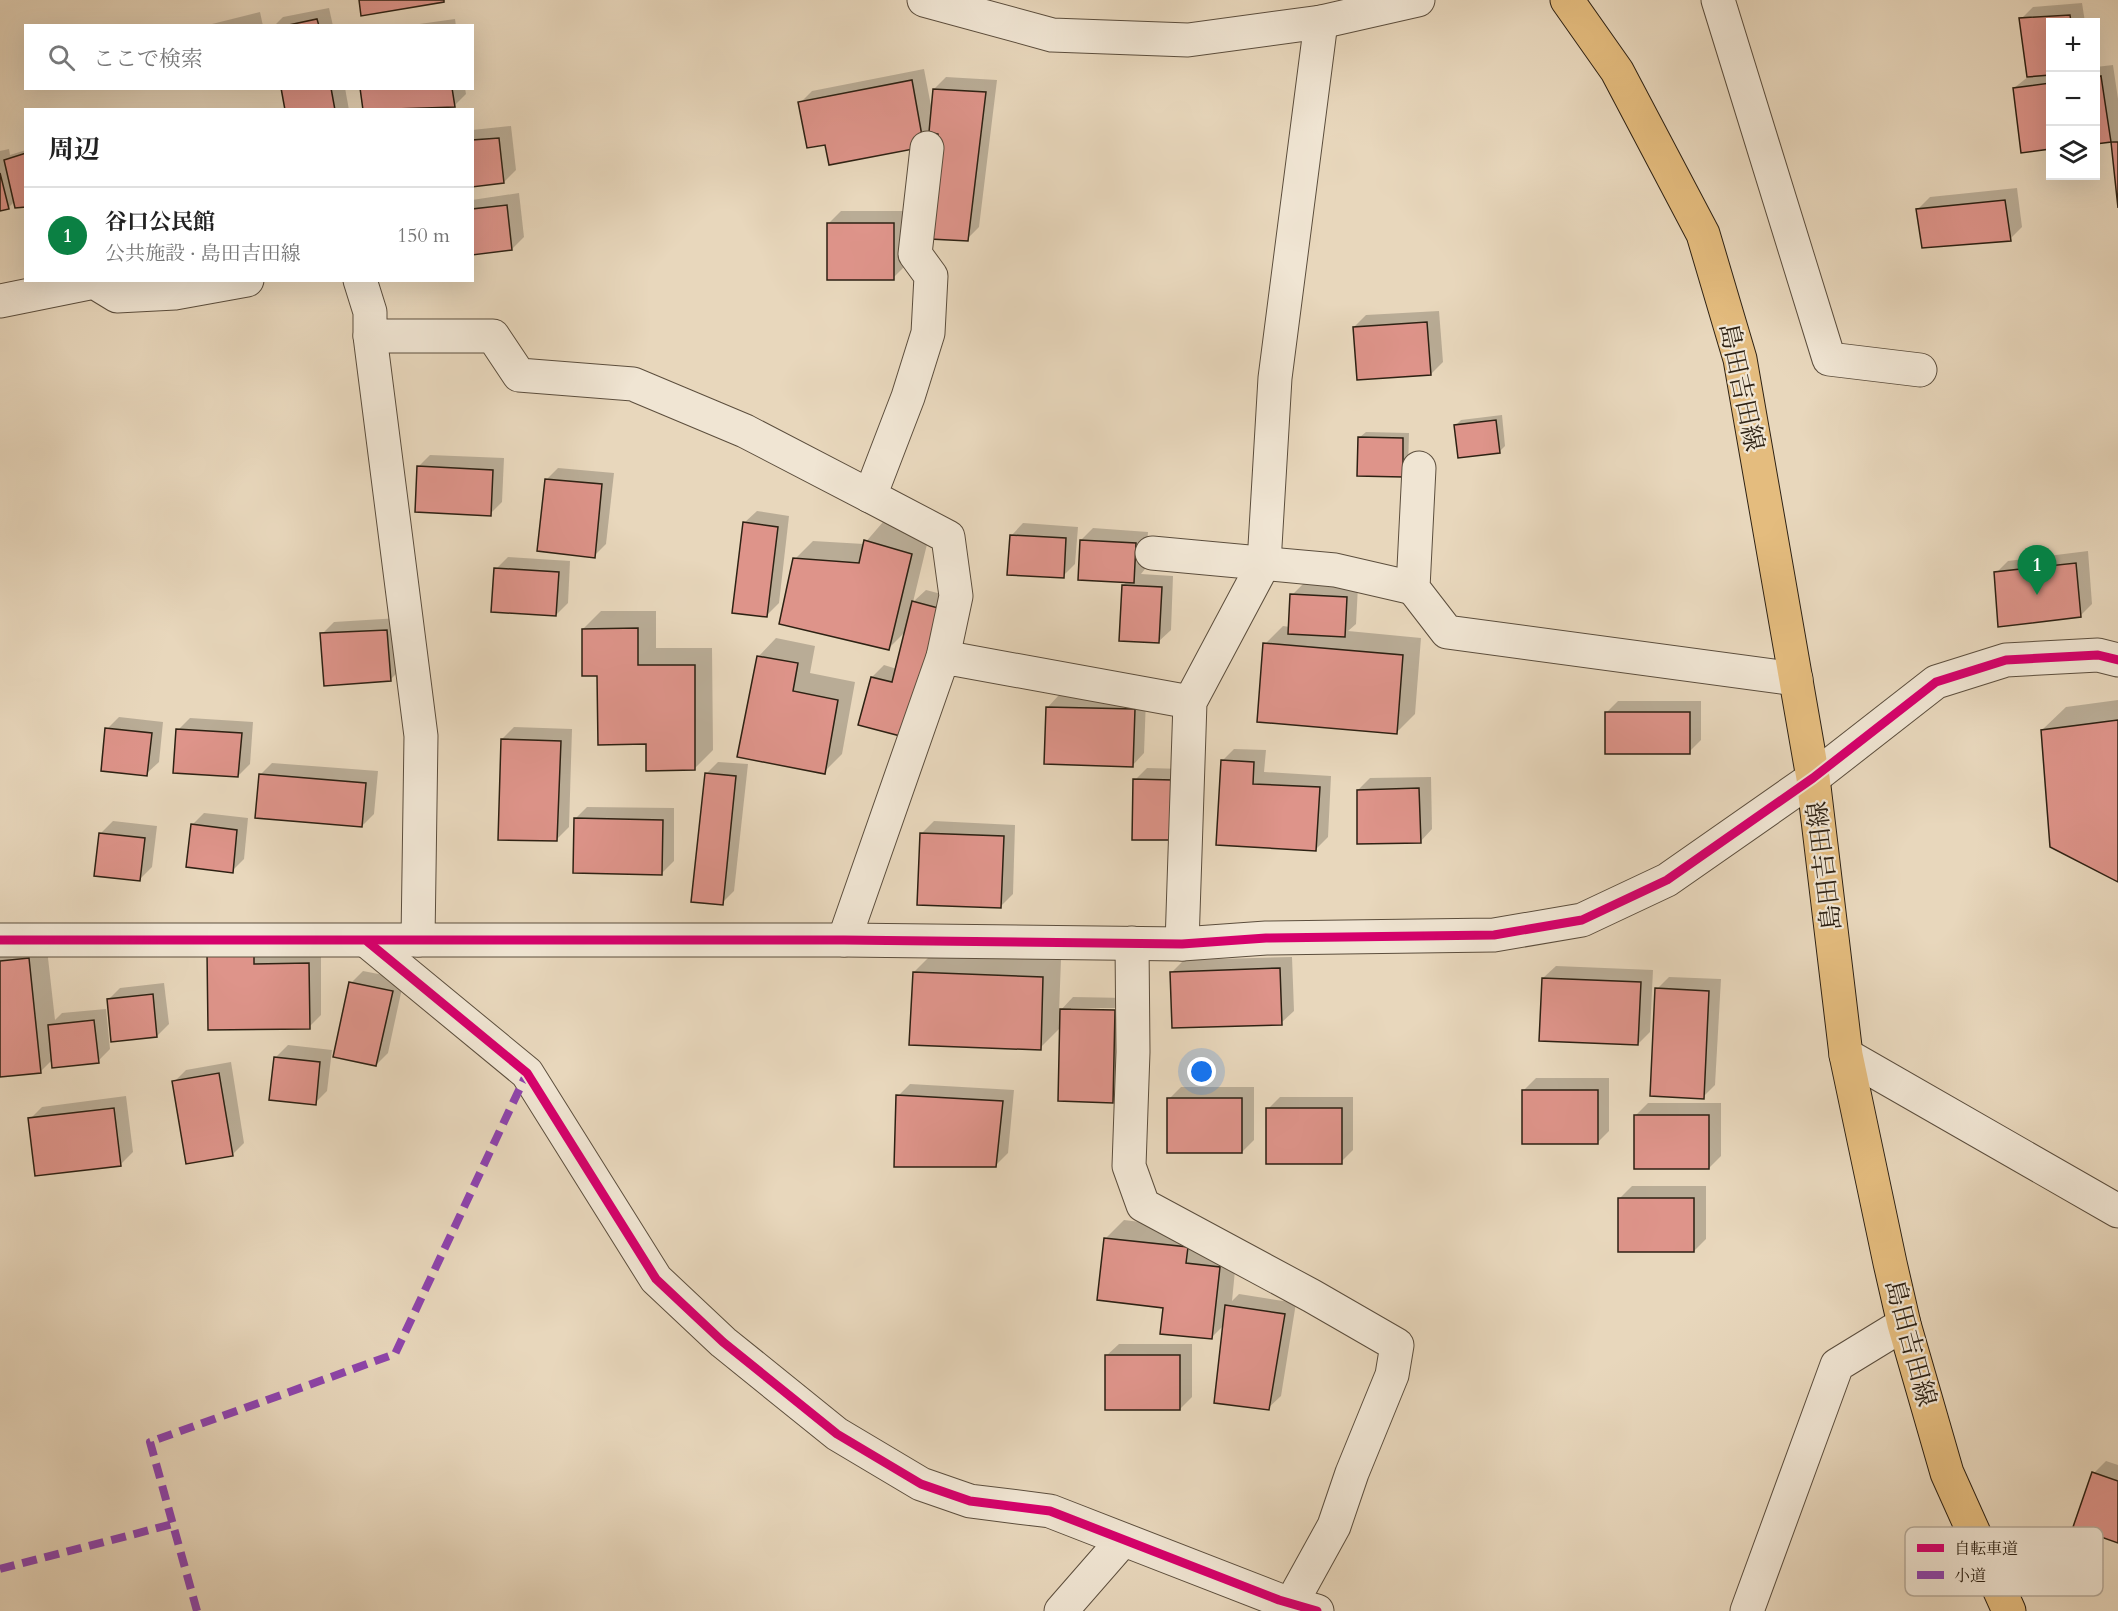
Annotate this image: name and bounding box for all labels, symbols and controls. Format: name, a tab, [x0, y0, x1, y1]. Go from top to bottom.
map controls	[2046, 18, 2100, 180]
button: +	[2046, 18, 2100, 72]
search box	[24, 24, 474, 90]
icon: search	[45, 41, 78, 74]
text: ここで検索	[93, 44, 203, 74]
button: −	[2046, 72, 2100, 126]
button: layers	[2046, 126, 2100, 180]
text: 周辺	[48, 132, 100, 167]
text: 谷口公民館	[105, 207, 215, 237]
text: 1	[62, 222, 73, 249]
text: 150 m	[397, 222, 450, 249]
text: 公共施設 · 島田吉田線	[105, 240, 301, 267]
street label: 島田吉田線	[1711, 320, 1772, 454]
pin: 1	[2018, 546, 2056, 595]
street label: 島田吉田線	[1799, 799, 1850, 933]
your location	[1187, 1057, 1216, 1086]
street label: 島田吉田線	[1877, 1276, 1944, 1410]
legend	[1905, 1527, 2103, 1596]
text: 自転車道	[1954, 1538, 2018, 1560]
text: 小道	[1954, 1565, 1986, 1587]

